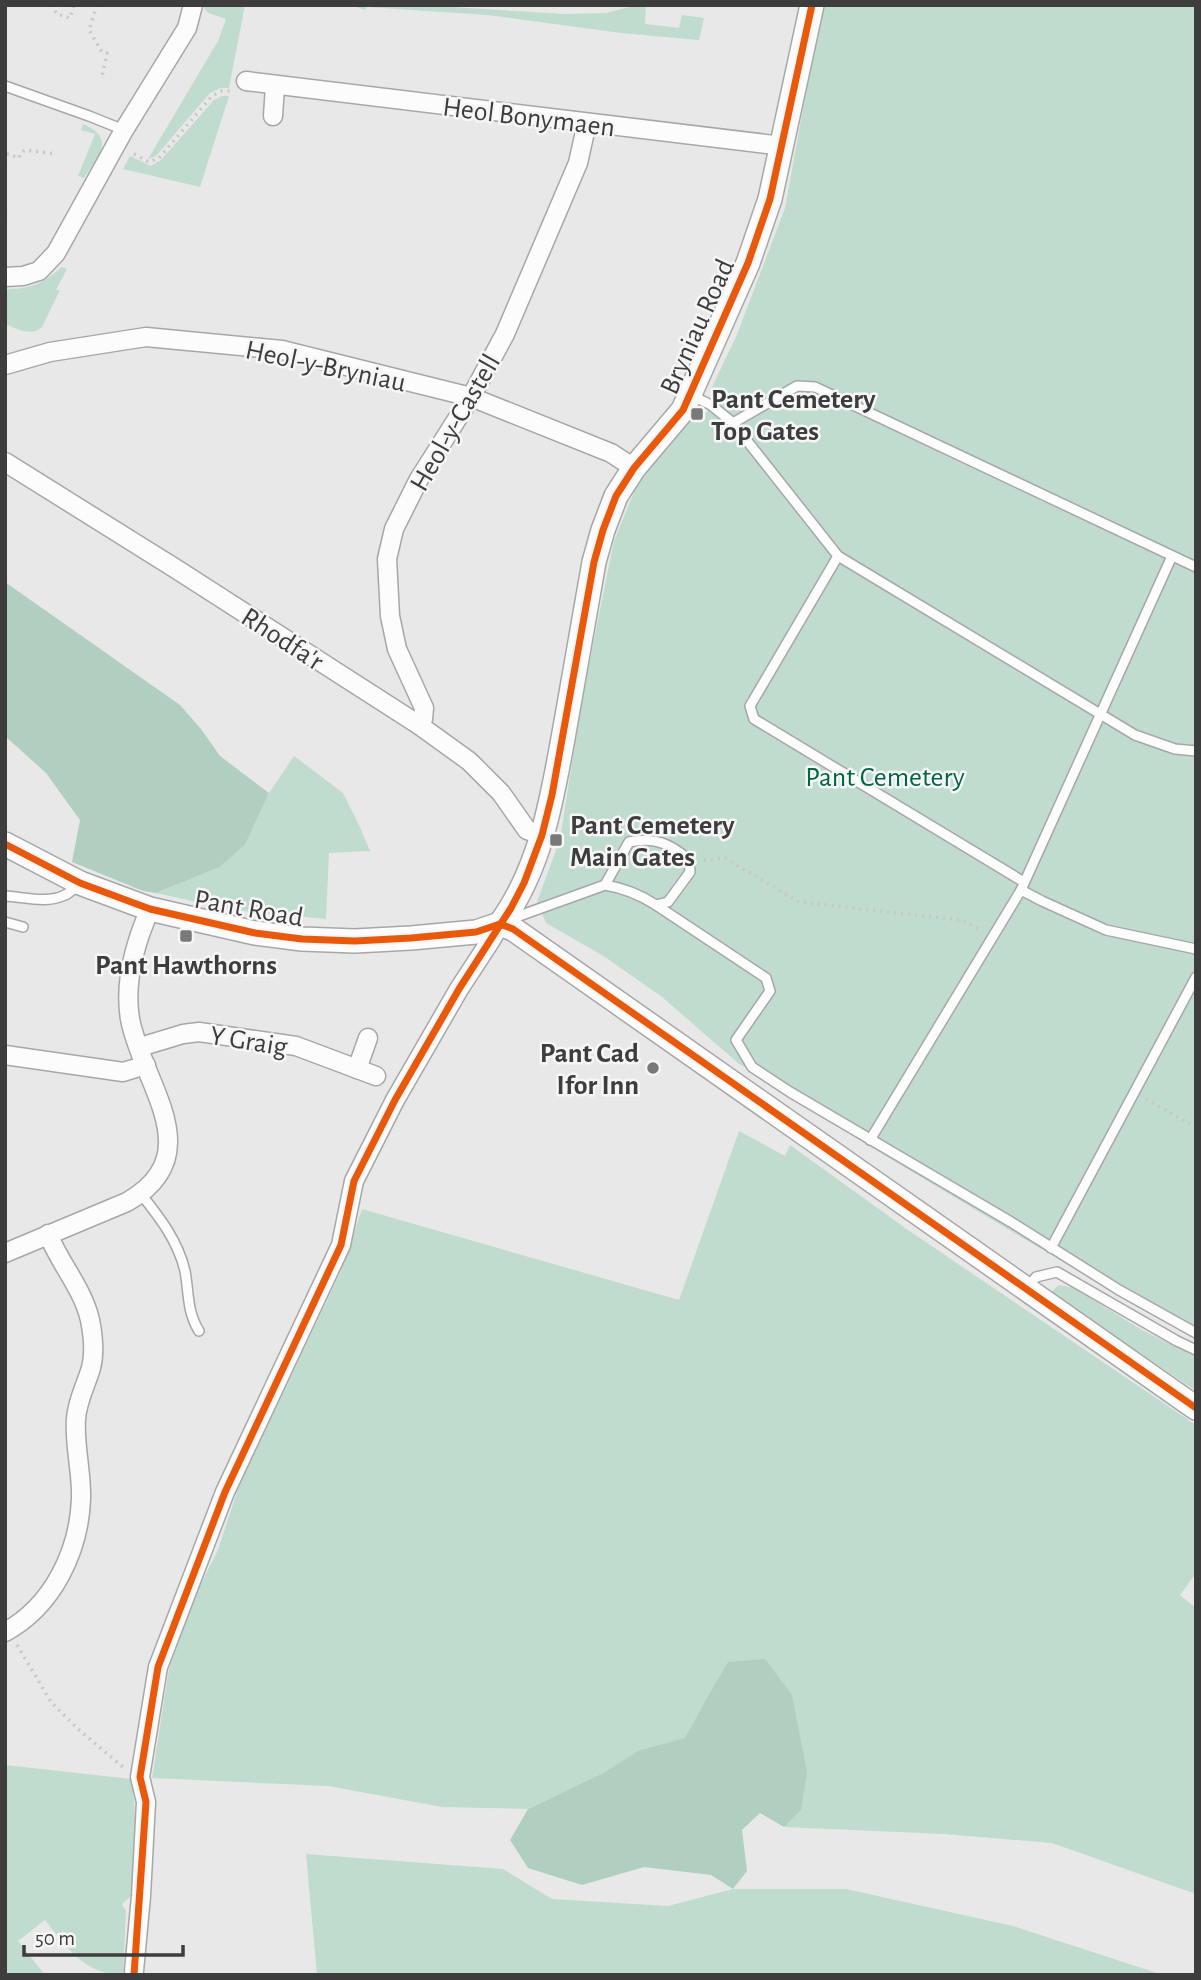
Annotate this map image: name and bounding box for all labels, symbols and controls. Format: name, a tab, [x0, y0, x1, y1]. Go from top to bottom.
street label: Heol Bonymaen	[441, 94, 617, 142]
street label: Bryniau Road	[656, 255, 740, 399]
street label: Heol-y-Bryniau	[243, 336, 408, 398]
street label: Heol-y-Castell	[405, 350, 506, 496]
place label: Pant Cemetery Top Gates	[711, 386, 876, 446]
marker: Pant Cemetery Top Gates	[689, 406, 705, 422]
street label: Rhodfa'r	[236, 603, 328, 676]
park label: Pant Cemetery	[805, 764, 965, 792]
place label: Pant Cemetery Main Gates	[570, 812, 735, 872]
marker: Pant Cemetery Main Gates	[548, 832, 564, 848]
street label: Pant Road	[192, 886, 305, 932]
marker: Pant Hawthorns	[178, 928, 194, 944]
place label: Pant Hawthorns	[95, 952, 277, 980]
street label: Y Graig	[208, 1022, 290, 1062]
place label: Pant Cad Ifor Inn	[540, 1040, 639, 1100]
marker: Pant Cad Ifor Inn	[645, 1060, 661, 1076]
scale bar	[24, 1913, 184, 1957]
text: 50 m	[35, 1928, 75, 1949]

